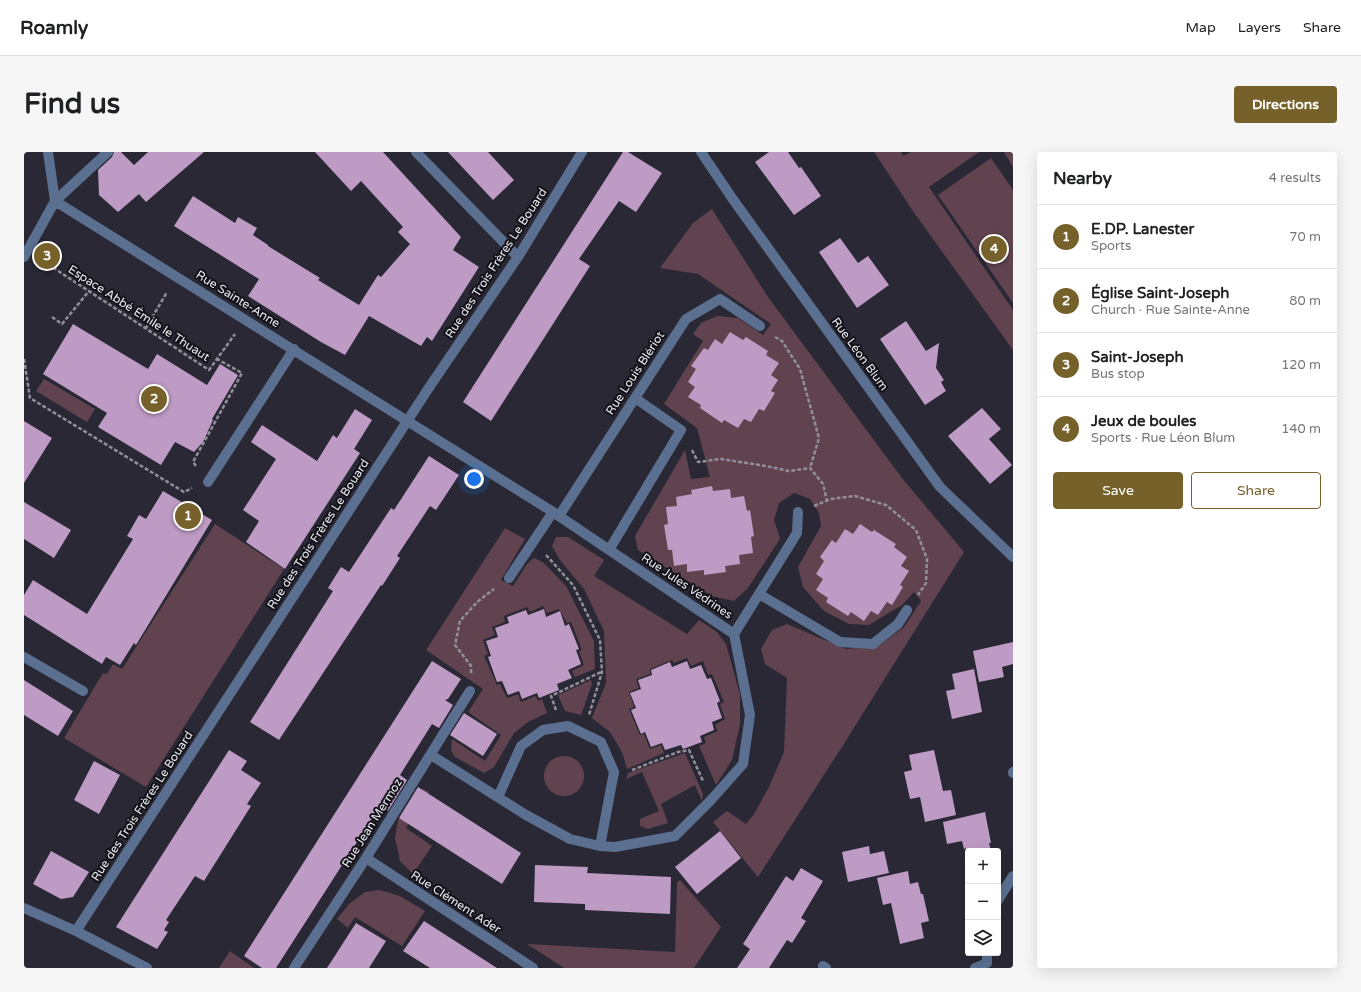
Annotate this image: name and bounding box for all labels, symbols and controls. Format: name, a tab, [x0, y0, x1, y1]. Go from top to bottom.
text: Roamly	[20, 17, 88, 39]
text: Map	[1186, 19, 1216, 36]
text: Layers	[1238, 19, 1281, 36]
text: Share	[1303, 19, 1341, 36]
button: Directions	[1234, 86, 1337, 123]
text: Find us	[24, 87, 120, 121]
text: Nearby	[1053, 168, 1112, 189]
text: 4 results	[1269, 170, 1321, 186]
street label: Rue des Trois Frères Le Bouard	[442, 185, 550, 341]
text: E.DP. Lanester	[1091, 220, 1194, 238]
text: 1	[1062, 229, 1070, 245]
text: 70 m	[1289, 229, 1321, 245]
pin: 4	[981, 234, 1007, 264]
text: Sports	[1091, 238, 1131, 254]
pin: 3	[34, 241, 60, 271]
street label: Espace Abbé Émile le Thuaut	[66, 262, 213, 364]
street label: Rue Sainte-Anne	[193, 268, 283, 331]
text: Église Saint-Joseph	[1091, 284, 1230, 302]
text: 2	[1062, 293, 1070, 309]
text: 80 m	[1289, 293, 1321, 309]
text: Church · Rue Sainte-Anne	[1091, 302, 1250, 318]
street label: Rue Léon Blum	[829, 315, 891, 393]
street label: Rue Louis Blériot	[603, 328, 667, 417]
text: Saint-Joseph	[1091, 348, 1184, 366]
text: 3	[1062, 357, 1070, 373]
text: 120 m	[1281, 357, 1321, 373]
text: Bus stop	[1091, 366, 1145, 382]
pin: 2	[141, 384, 167, 414]
text: Jeux de boules	[1091, 412, 1196, 430]
text: 4	[1062, 421, 1070, 437]
text: 140 m	[1281, 421, 1321, 437]
text: Sports · Rue Léon Blum	[1091, 430, 1235, 446]
street label: Rue des Trois Frères Le Bouard	[264, 456, 372, 612]
your location	[464, 469, 484, 489]
button: Save	[1053, 472, 1183, 509]
button: Share	[1191, 472, 1321, 509]
pin: 1	[175, 501, 201, 531]
street label: Rue Jules Védrines	[639, 550, 735, 622]
street label: Rue des Trois Frères Le Bouard	[88, 728, 196, 884]
street label: Rue Jean Mermoz	[339, 776, 405, 870]
map controls	[965, 848, 1001, 956]
button: +	[965, 848, 1001, 884]
street label: Rue Clément Ader	[408, 868, 504, 936]
button: −	[965, 884, 1001, 920]
button: layers	[965, 920, 1001, 956]

